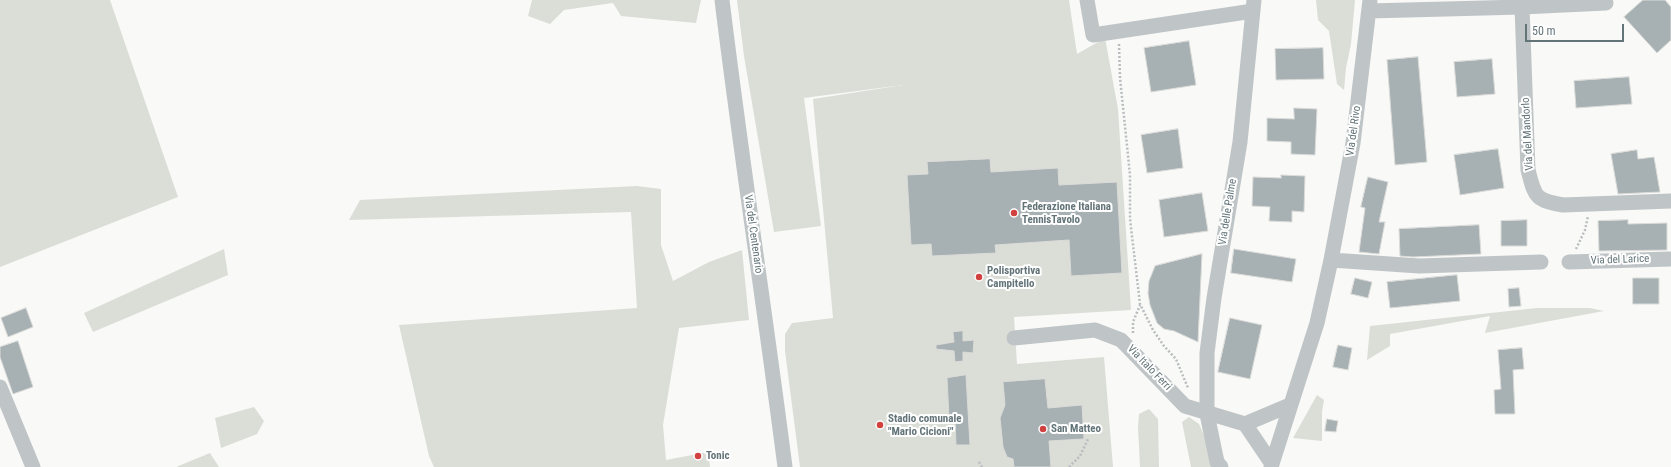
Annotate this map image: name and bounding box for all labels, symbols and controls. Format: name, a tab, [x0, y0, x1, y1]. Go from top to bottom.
scale bar	[1527, 16, 1626, 42]
text: 50 m	[1532, 24, 1556, 38]
street label: Via del Mandorlo	[1519, 97, 1537, 171]
street label: Via del Rivo	[1344, 105, 1364, 157]
street label: Via delle Palme	[1216, 178, 1240, 246]
street label: Via del Centenario	[741, 194, 765, 274]
place label: Federazione Italiana TennisTavolo	[1022, 200, 1111, 226]
marker: Federazione Italiana TennisTavolo	[1009, 208, 1019, 218]
street label: Via del Larice	[1590, 252, 1650, 268]
place label: Polisportiva Campitello	[987, 264, 1040, 290]
marker: Polisportiva Campitello	[974, 272, 984, 282]
street label: Via Italo Ferri	[1124, 343, 1174, 393]
place label: Stadio comunale "Mario Cicioni"	[888, 412, 961, 438]
marker: Stadio comunale "Mario Cicioni"	[875, 420, 885, 430]
place label: San Matteo	[1051, 422, 1101, 436]
marker: San Matteo	[1038, 424, 1048, 434]
place label: Tonic	[706, 449, 730, 463]
marker: Tonic	[693, 451, 703, 461]

